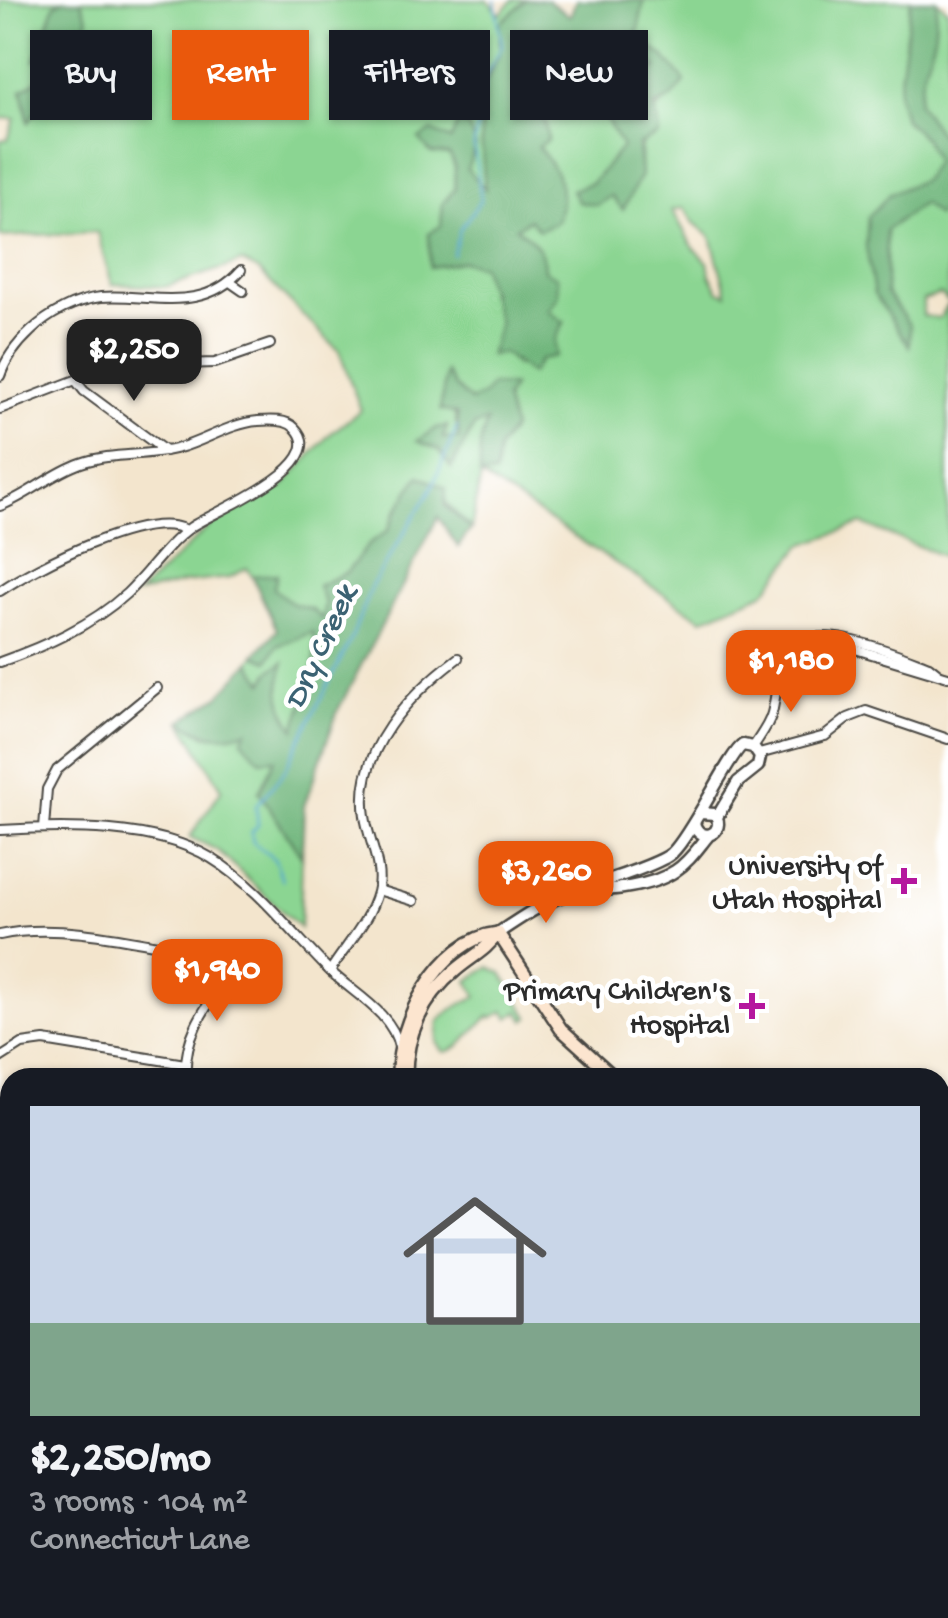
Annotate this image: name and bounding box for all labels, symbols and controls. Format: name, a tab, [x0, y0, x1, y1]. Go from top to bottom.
chip: Buy	[30, 30, 152, 120]
chip: Rent	[172, 30, 309, 120]
chip: Filters	[329, 30, 490, 120]
chip: New	[510, 30, 648, 120]
pin: $2,250	[53, 319, 215, 404]
text: $2,250	[89, 332, 179, 370]
water label: Dry Creek	[278, 578, 369, 716]
pin: $1,180	[710, 630, 872, 715]
text: $1,180	[748, 643, 834, 681]
pin: $3,260	[465, 841, 627, 926]
place label: University of Utah Hospital	[712, 851, 885, 920]
text: $3,260	[500, 854, 592, 892]
marker: University of Utah Hospital	[891, 868, 917, 894]
pin: $1,940	[136, 939, 298, 1024]
text: $1,940	[174, 952, 260, 990]
place label: Primary Children's Hospital	[503, 976, 731, 1045]
marker: Primary Children's Hospital	[739, 993, 765, 1019]
icon: home	[385, 1171, 565, 1351]
text: $2,250/mo	[30, 1436, 211, 1485]
text: 3 rooms · 104 m²	[30, 1485, 248, 1523]
text: Connecticut Lane	[30, 1523, 249, 1561]

